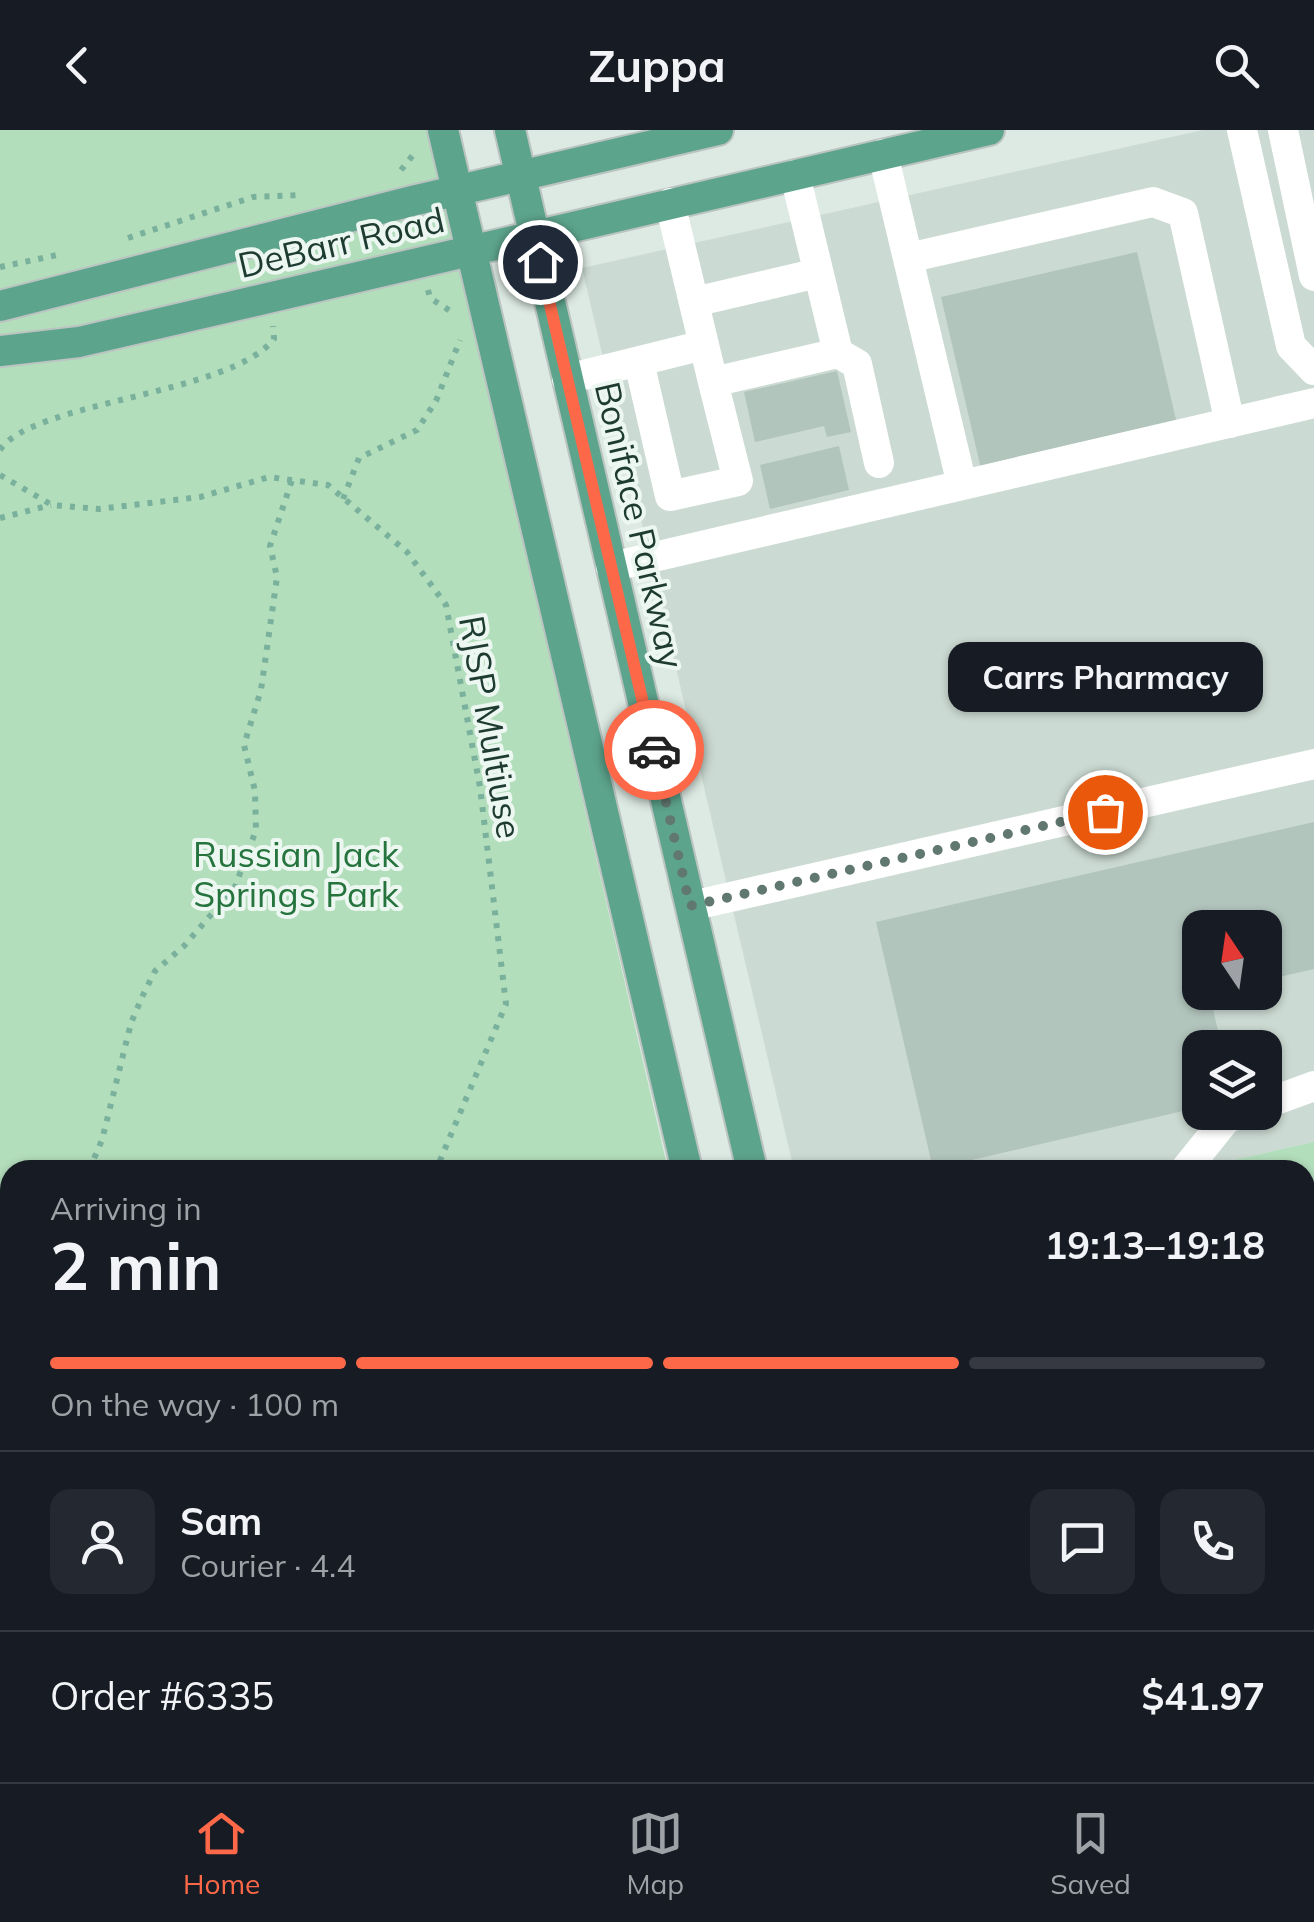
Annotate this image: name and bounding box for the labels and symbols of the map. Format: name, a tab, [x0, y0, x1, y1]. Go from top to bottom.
street label: DeBarr Road	[234, 197, 448, 287]
pin	[498, 220, 583, 305]
street label: Boniface Parkway	[586, 377, 694, 673]
street label: RJSP Multiuse	[450, 612, 532, 842]
callout: Carrs Pharmacy	[948, 642, 1262, 712]
courier	[604, 700, 704, 800]
pin	[1063, 770, 1148, 855]
park label: Russian Jack Springs Park	[193, 832, 400, 916]
north arrow	[1182, 910, 1282, 1010]

